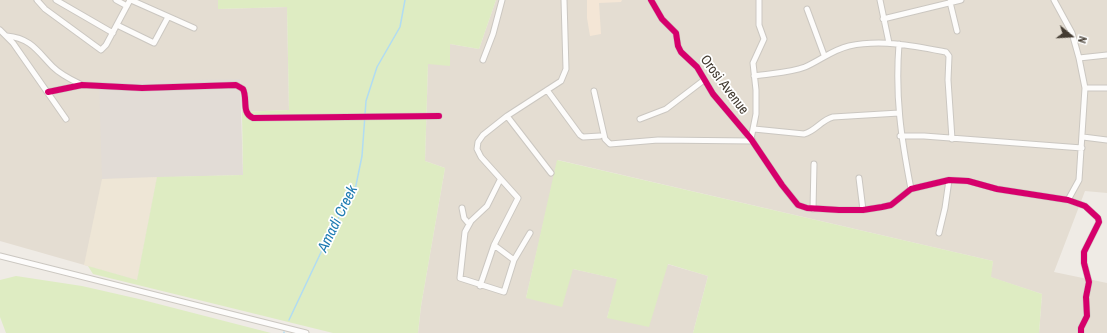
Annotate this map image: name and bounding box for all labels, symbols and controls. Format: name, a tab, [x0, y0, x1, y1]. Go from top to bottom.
north arrow	[1051, 16, 1091, 56]
text: N	[1075, 34, 1090, 45]
street label: Orosi Avenue	[696, 52, 752, 118]
water label: Amadi Creek	[314, 183, 362, 255]

